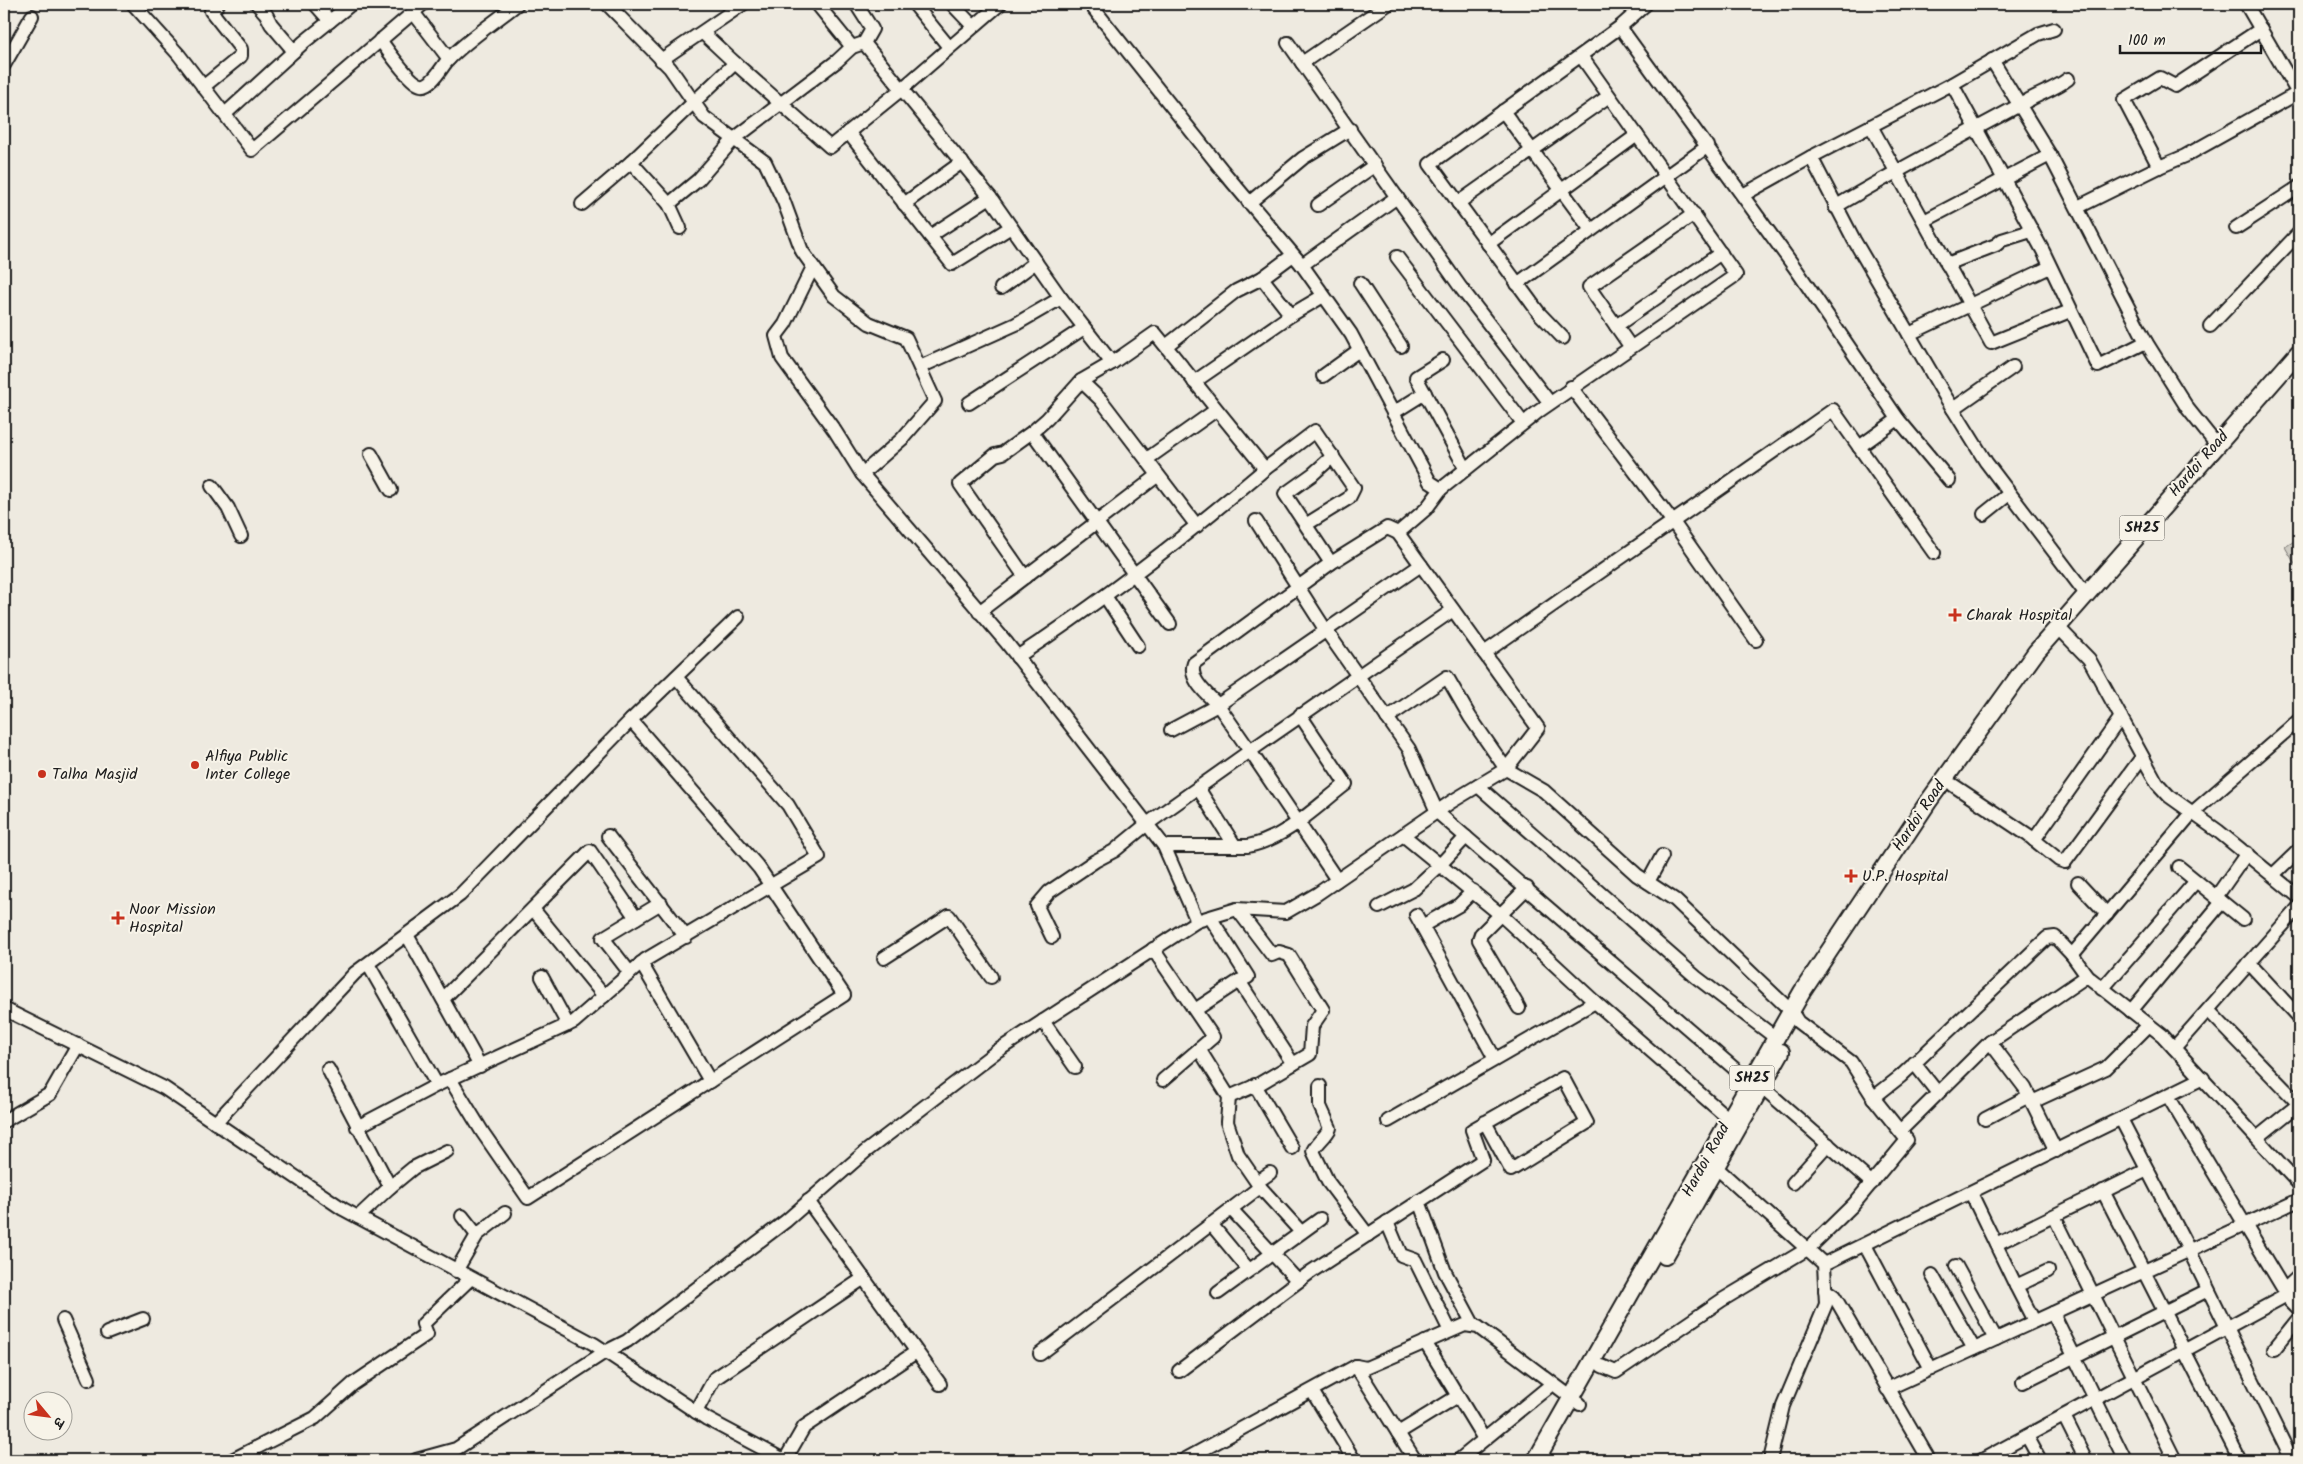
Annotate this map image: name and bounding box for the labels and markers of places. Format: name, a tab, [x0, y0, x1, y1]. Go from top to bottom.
place label: Charak Hospital	[1966, 603, 2072, 628]
marker: Charak Hospital	[1948, 608, 1962, 622]
place label: Alfiya Public Inter College	[205, 744, 290, 787]
marker: Alfiya Public Inter College	[189, 759, 201, 771]
place label: Talha Masjid	[52, 762, 138, 787]
marker: Talha Masjid	[36, 768, 48, 780]
place label: U.P. Hospital	[1862, 864, 1948, 889]
marker: U.P. Hospital	[1844, 869, 1858, 883]
place label: Noor Mission Hospital	[129, 897, 216, 940]
marker: Noor Mission Hospital	[111, 911, 125, 925]

